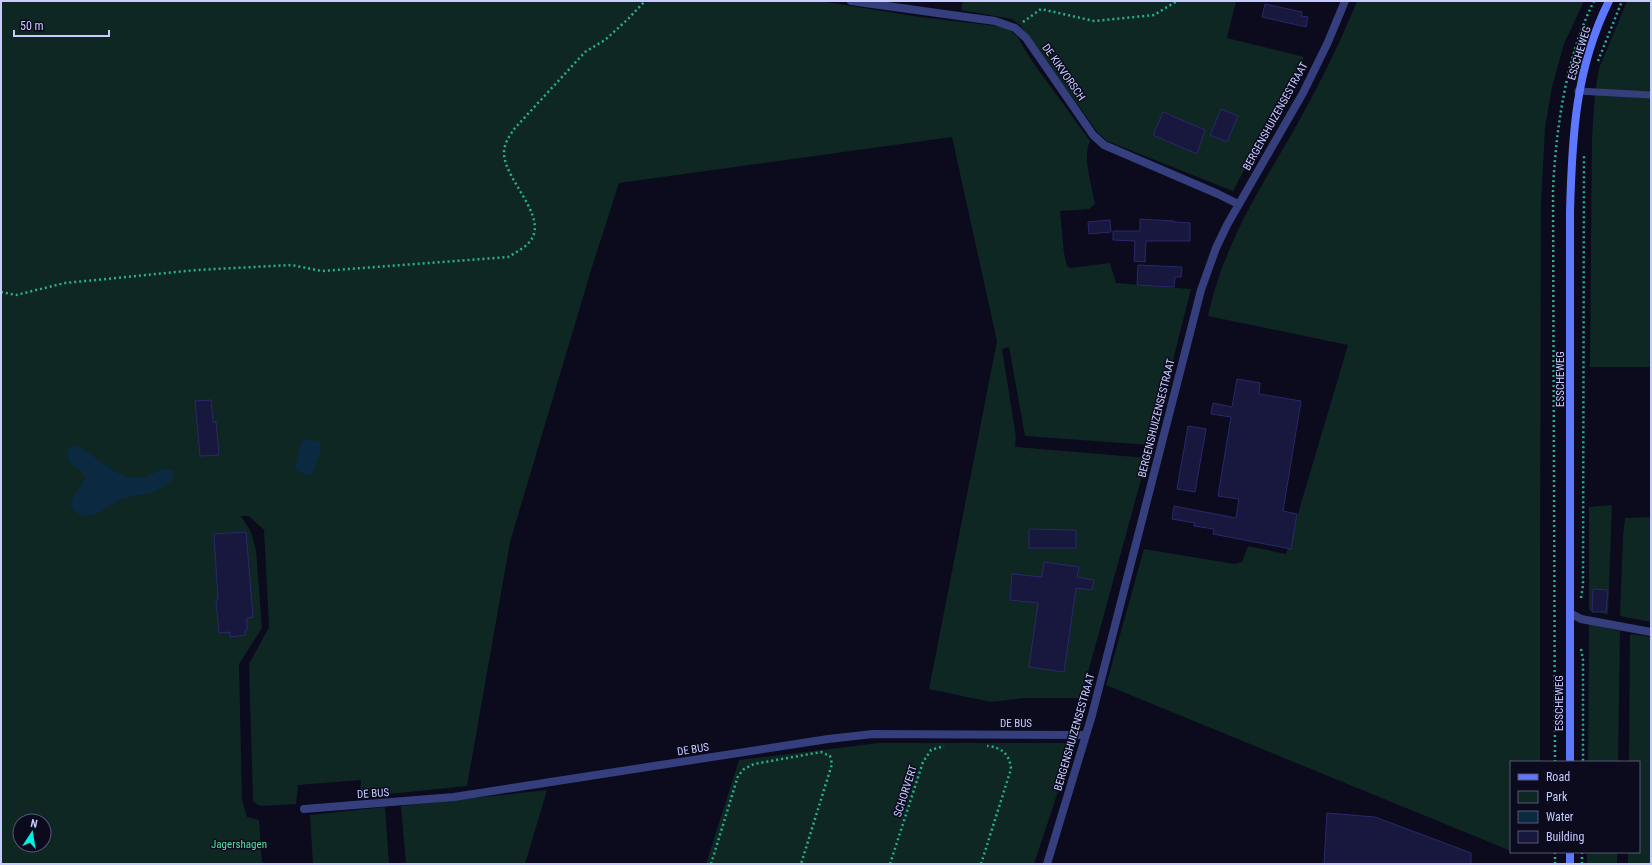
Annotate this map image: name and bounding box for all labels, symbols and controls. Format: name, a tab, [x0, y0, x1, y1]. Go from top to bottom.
scale bar	[14, 12, 109, 38]
text: 50 m	[20, 19, 44, 33]
street label: ESSCHEWEG	[1565, 25, 1594, 82]
street label: DE KIKVORSCH	[1039, 41, 1088, 103]
street label: BERGENSHUIZENSESTRAAT	[1240, 60, 1311, 173]
street label: ESSCHEWEG	[1554, 351, 1567, 407]
street label: BERGENSHUIZENSESTRAAT	[1135, 357, 1178, 479]
street label: BERGENSHUIZENSESTRAAT	[1051, 672, 1098, 792]
street label: ESSCHEWEG	[1553, 675, 1566, 731]
street label: DE BUS	[1000, 717, 1032, 730]
street label: DE BUS	[676, 741, 710, 758]
legend	[1510, 761, 1640, 853]
street label: SCHORVERT	[891, 763, 920, 819]
text: Road	[1546, 770, 1570, 784]
street label: DE BUS	[357, 786, 390, 801]
text: Park	[1546, 790, 1568, 804]
text: Water	[1546, 810, 1574, 824]
north arrow	[12, 813, 52, 853]
text: N	[29, 817, 39, 831]
text: Building	[1546, 830, 1584, 844]
park label: Jagershagen	[211, 838, 267, 851]

